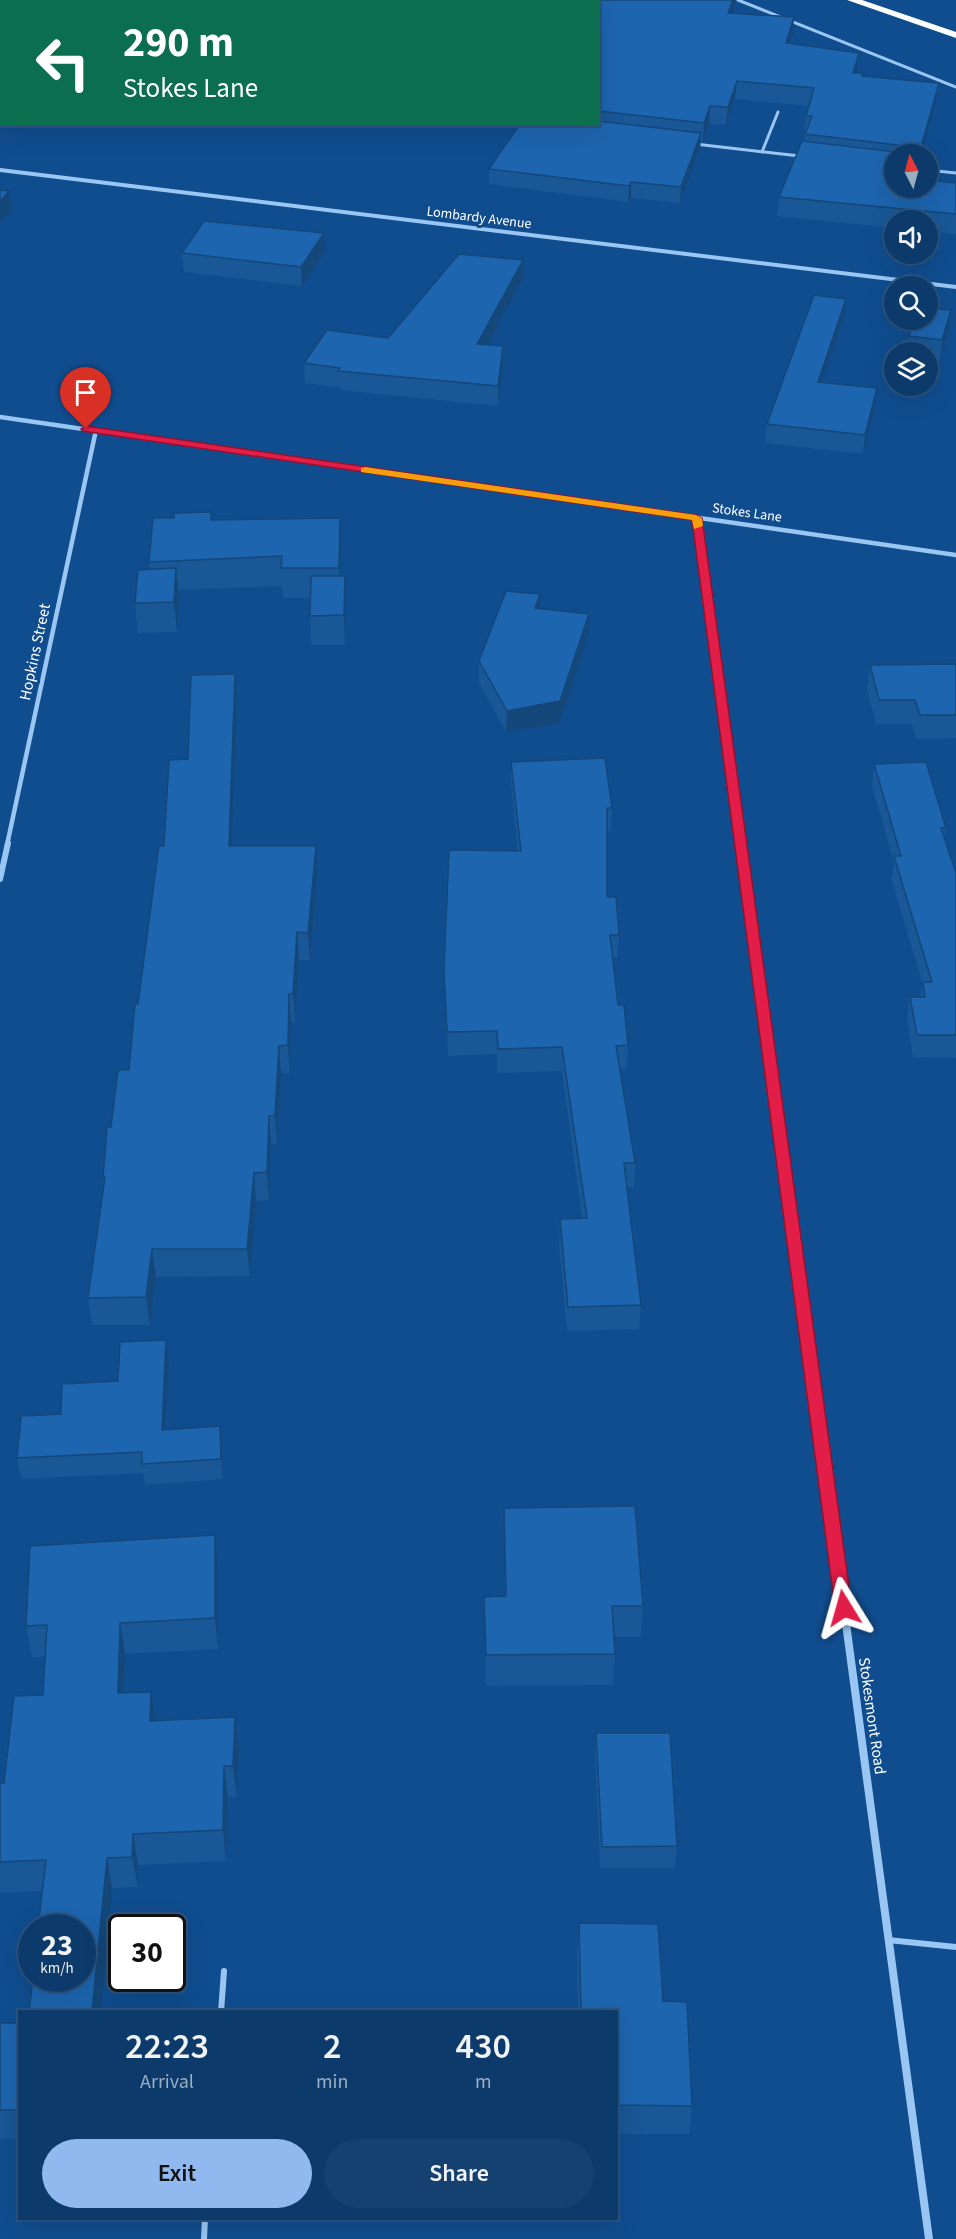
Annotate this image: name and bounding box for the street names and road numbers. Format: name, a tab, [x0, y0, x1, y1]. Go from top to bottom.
street label: Lombardy Avenue	[425, 202, 533, 234]
street label: Stokes Lane	[711, 498, 783, 528]
street label: Hopkins Street	[14, 601, 56, 703]
street label: Stokesmont Road	[853, 1656, 891, 1776]

